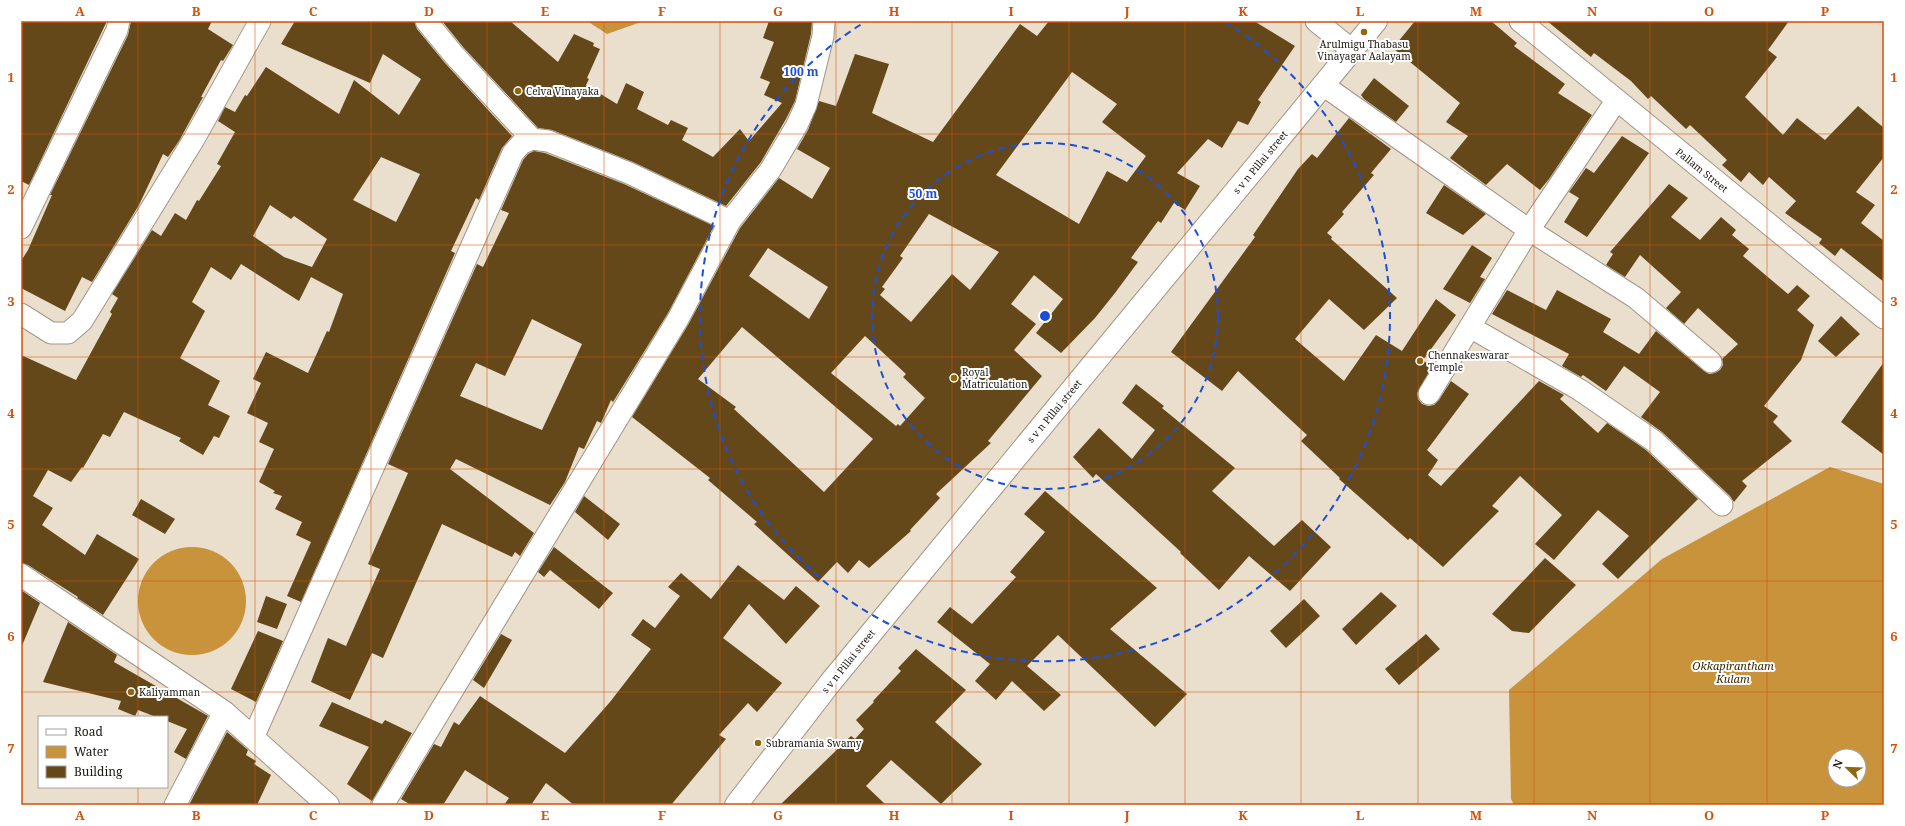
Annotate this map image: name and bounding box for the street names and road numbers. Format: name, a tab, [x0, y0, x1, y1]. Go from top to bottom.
street label: s v n Pillai street	[1229, 127, 1291, 197]
street label: Pallam Street	[1673, 145, 1731, 196]
street label: s v n Pillai street	[1023, 376, 1085, 446]
street label: s v n Pillai street	[818, 626, 878, 696]

